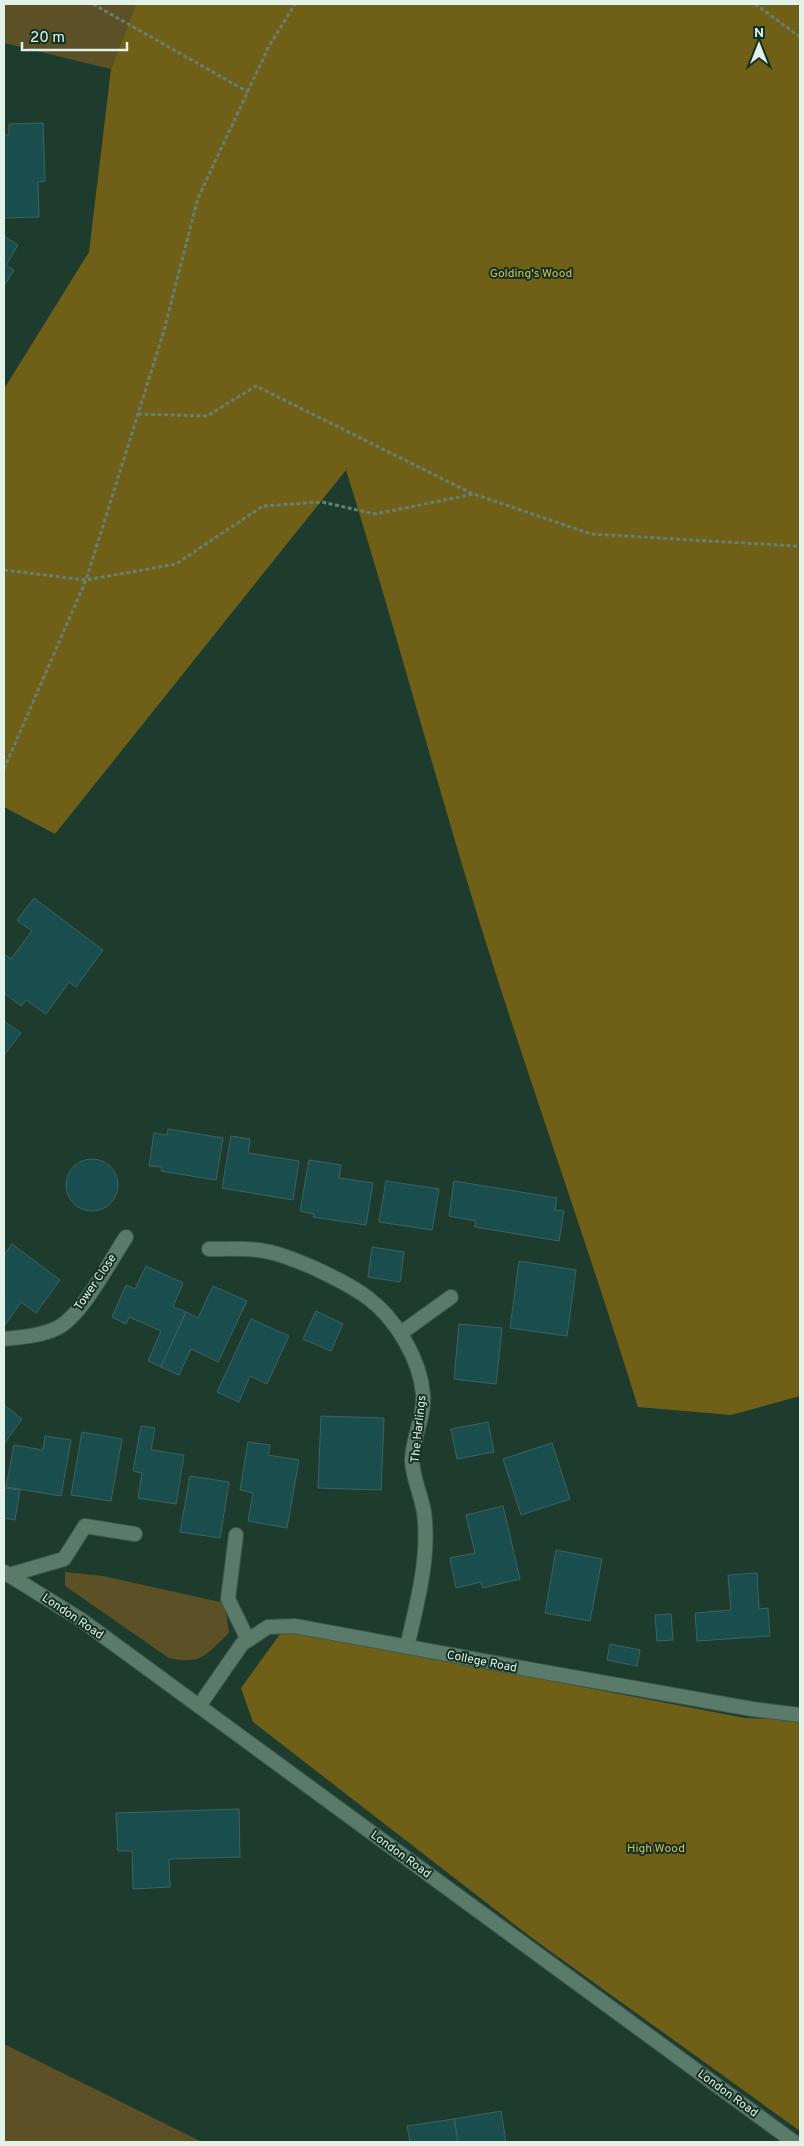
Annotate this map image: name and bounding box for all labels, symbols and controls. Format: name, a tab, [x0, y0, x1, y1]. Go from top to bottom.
scale bar	[22, 20, 128, 52]
north arrow	[734, 20, 784, 70]
text: N	[754, 25, 764, 42]
text: 20 m	[30, 29, 65, 48]
park label: Golding's Wood	[490, 266, 572, 282]
street label: Tower Close	[71, 1251, 120, 1314]
street label: The Harlings	[407, 1395, 430, 1464]
street label: London Road	[39, 1590, 106, 1643]
street label: College Road	[445, 1647, 518, 1677]
street label: London Road	[367, 1827, 434, 1882]
park label: High Wood	[627, 1841, 685, 1857]
street label: London Road	[694, 2066, 761, 2121]

